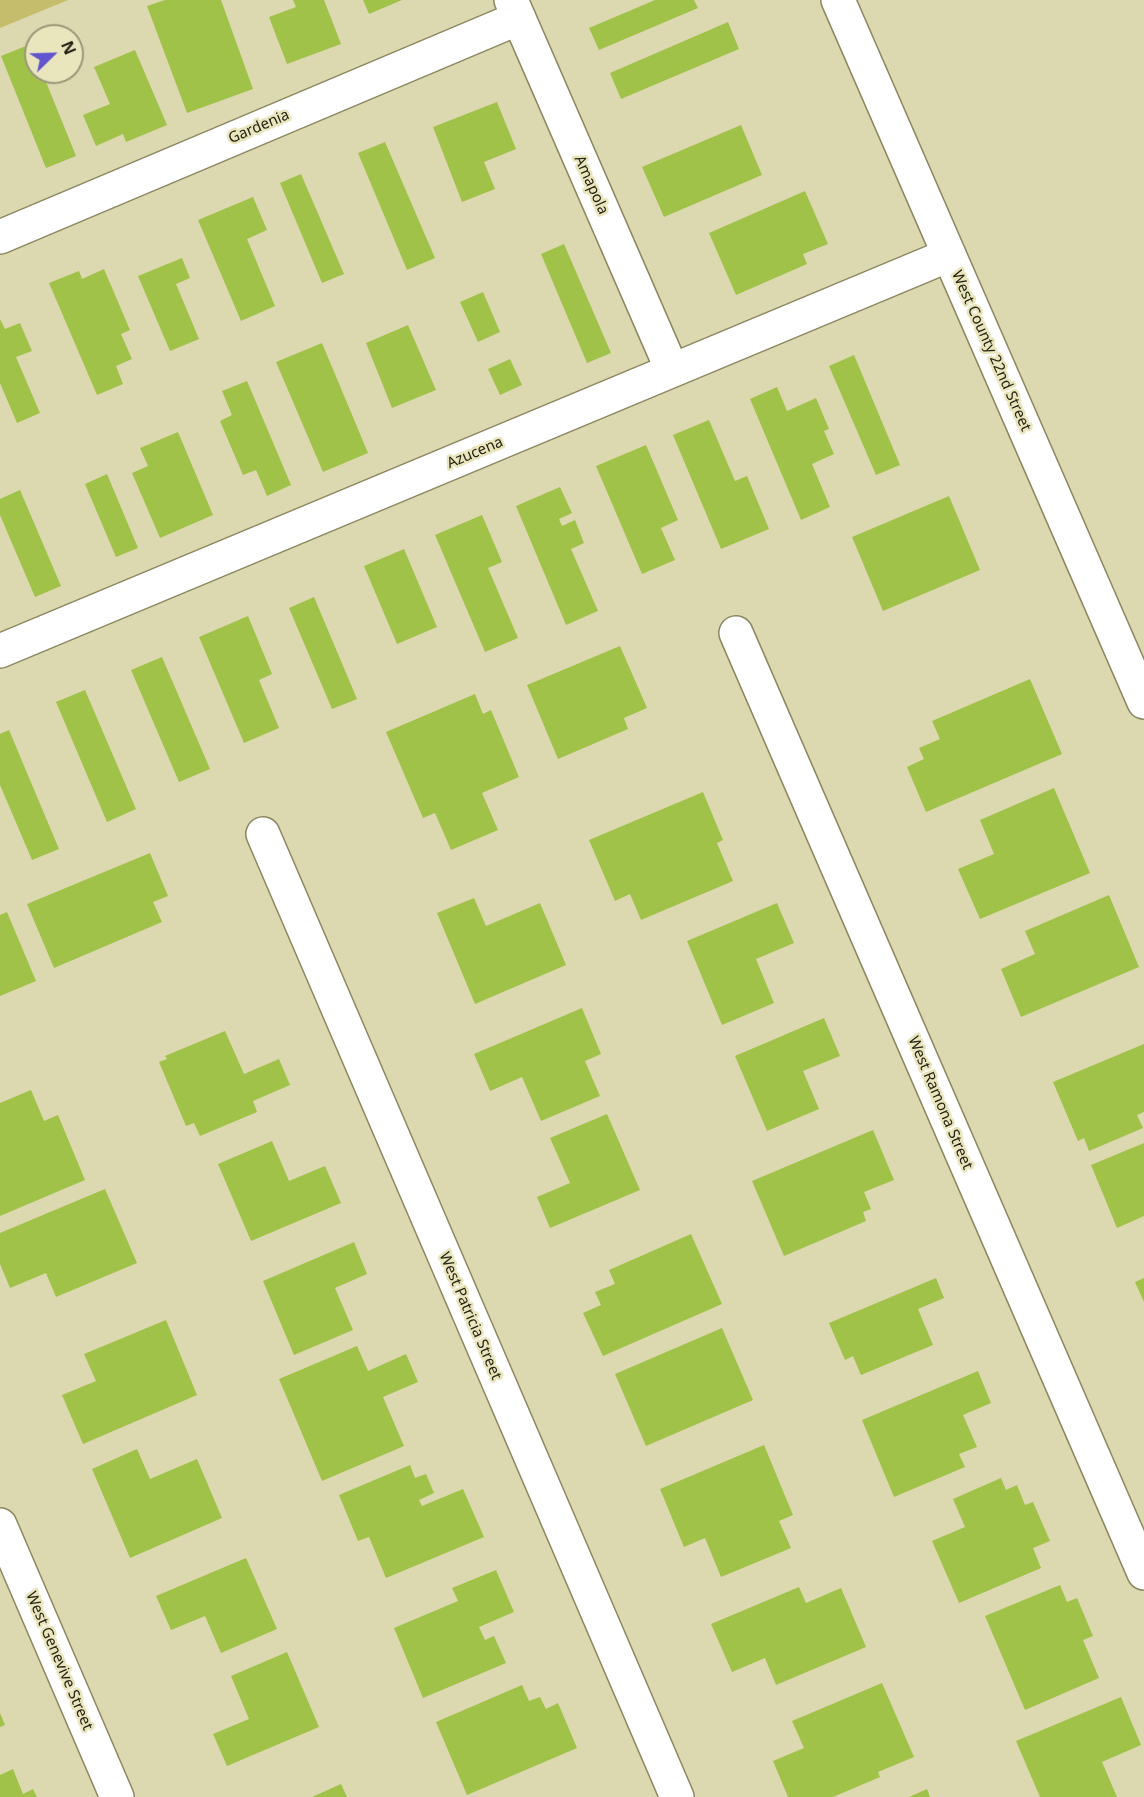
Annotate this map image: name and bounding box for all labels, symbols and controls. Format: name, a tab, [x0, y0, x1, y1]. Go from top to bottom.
north arrow	[24, 24, 84, 84]
text: N	[56, 37, 81, 58]
street label: Gardenia	[226, 106, 292, 148]
street label: Amapola	[570, 153, 612, 217]
street label: West County 22nd Street	[947, 268, 1035, 434]
street label: Azucena	[444, 433, 506, 473]
street label: West Ramona Street	[904, 1034, 976, 1172]
street label: West Patricia Street	[435, 1250, 505, 1382]
street label: West Genevive Street	[22, 1589, 96, 1733]

